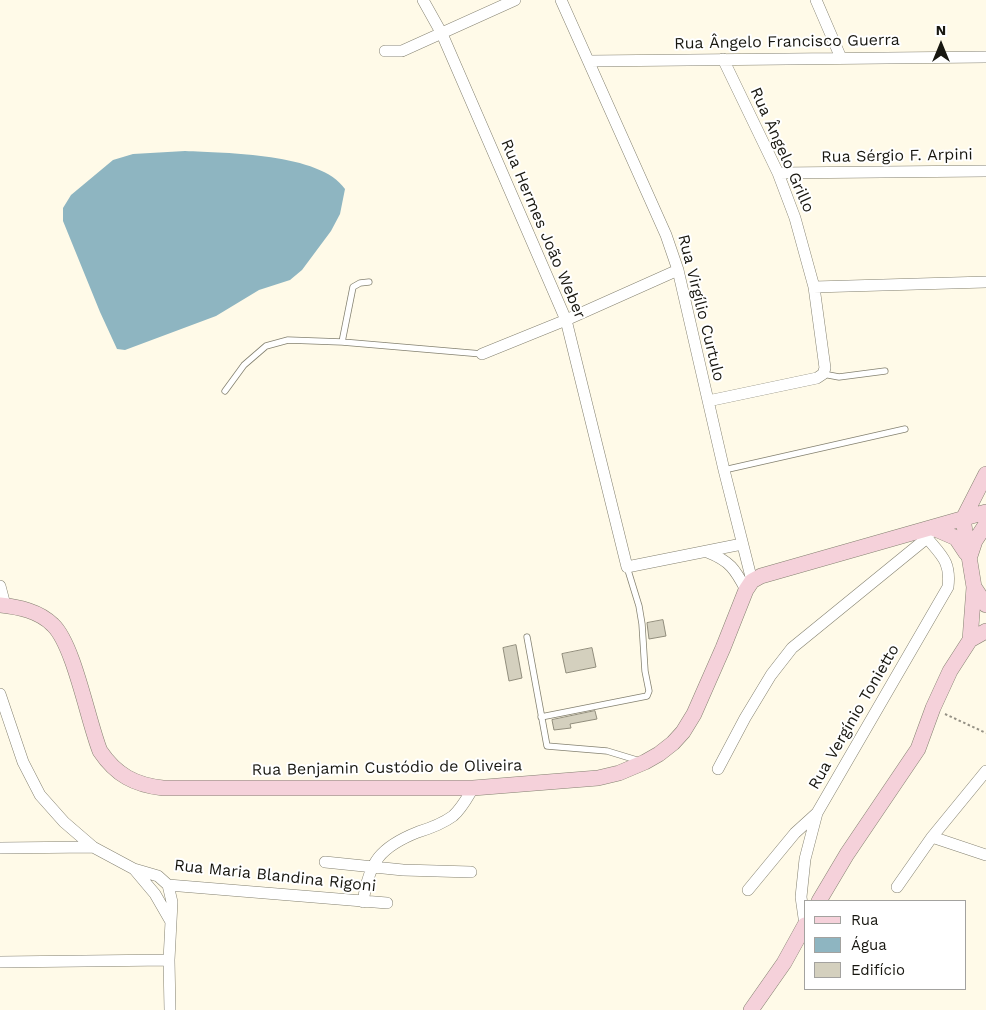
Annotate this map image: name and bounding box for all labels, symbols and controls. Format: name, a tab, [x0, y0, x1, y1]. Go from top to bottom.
north arrow	[916, 20, 966, 70]
text: N	[936, 22, 946, 38]
street label: Rua Ângelo Francisco Guerra	[674, 30, 900, 54]
street label: Rua Ângelo Grillo	[746, 85, 818, 215]
street label: Rua Hermes João Weber	[496, 136, 590, 322]
street label: Rua Sérgio F. Arpini	[821, 145, 973, 167]
street label: Rua Virgílio Curtulo	[673, 233, 729, 383]
street label: Rua Vergínio Tonietto	[805, 641, 903, 793]
street label: Rua Benjamin Custódio de Oliveira	[252, 756, 522, 780]
street label: Rua Maria Blandina Rigoni	[173, 856, 377, 896]
legend	[804, 900, 966, 990]
text: Rua	[851, 911, 879, 929]
text: Água	[851, 936, 887, 954]
text: Edifício	[851, 961, 905, 979]

